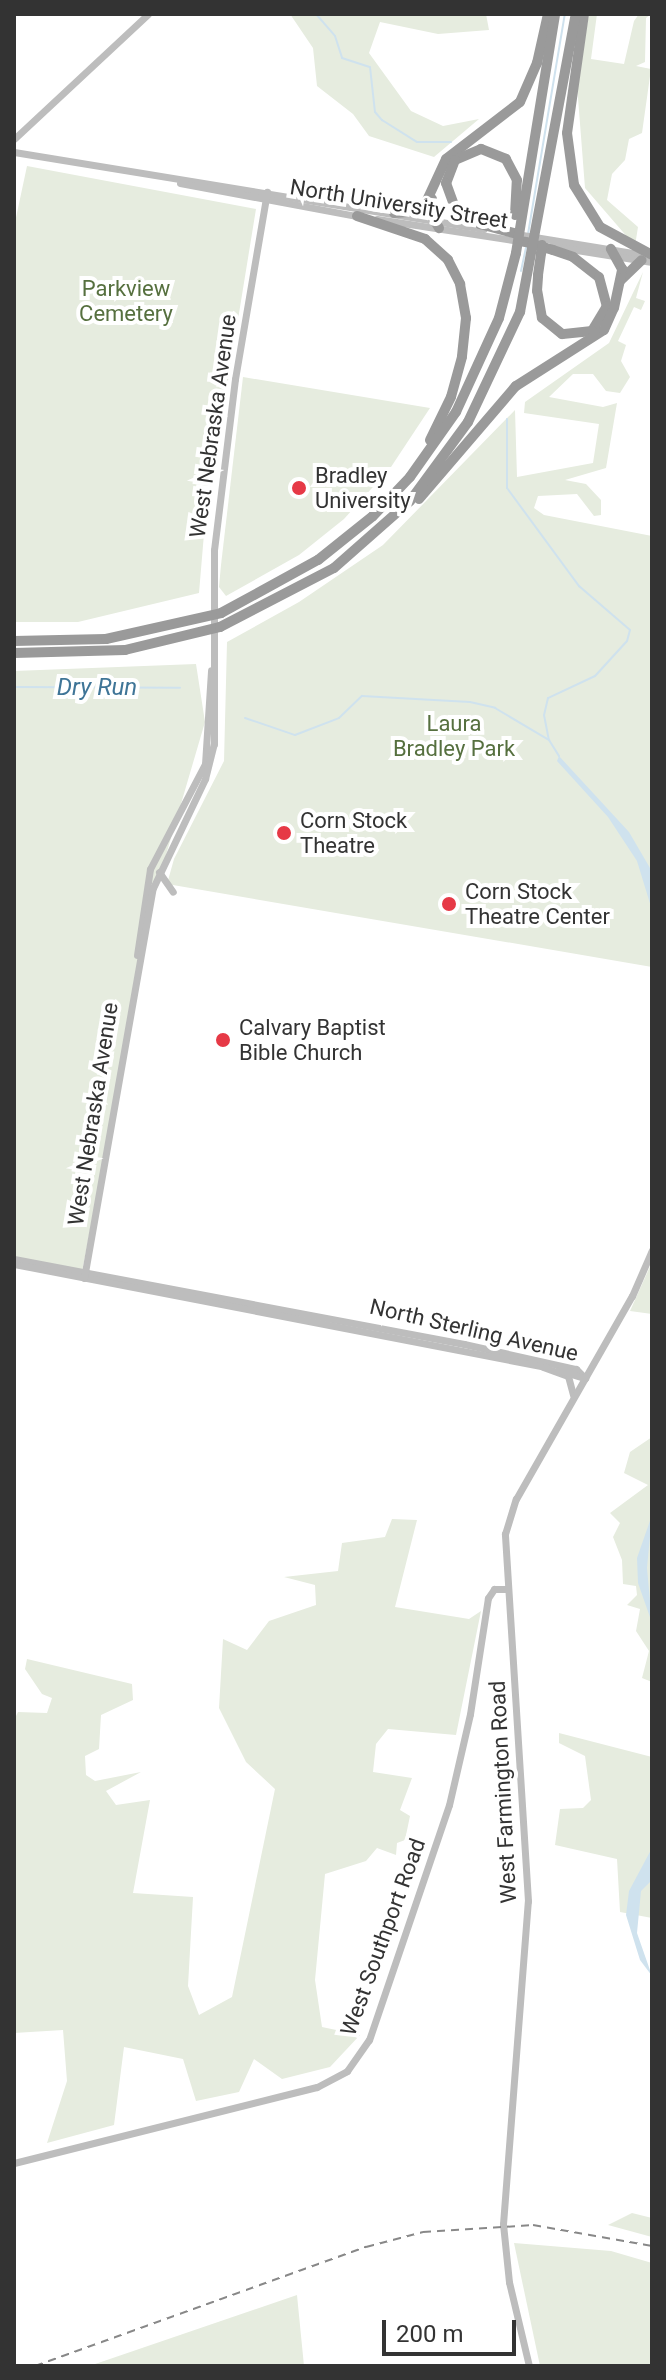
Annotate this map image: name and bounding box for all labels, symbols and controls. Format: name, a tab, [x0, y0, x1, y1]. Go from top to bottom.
street label: North University Street	[288, 174, 510, 234]
park label: Parkview Cemetery	[79, 275, 173, 326]
street label: West Nebraska Avenue	[184, 313, 242, 539]
place label: Bradley University	[315, 462, 411, 514]
marker: Bradley University	[290, 479, 308, 497]
water label: Dry Run	[57, 674, 137, 702]
park label: Laura Bradley Park	[393, 710, 515, 762]
place label: Corn Stock Theatre	[300, 807, 407, 858]
marker: Corn Stock Theatre	[275, 824, 293, 842]
place label: Corn Stock Theatre Center	[465, 878, 610, 930]
marker: Corn Stock Theatre Center	[440, 895, 458, 913]
street label: West Nebraska Avenue	[62, 1001, 124, 1227]
place label: Calvary Baptist Bible Church	[239, 1014, 386, 1066]
marker: Calvary Baptist Bible Church	[214, 1031, 232, 1049]
street label: North Sterling Avenue	[367, 1293, 581, 1367]
street label: West Farmington Road	[484, 1680, 522, 1904]
street label: West Southport Road	[335, 1835, 431, 2039]
scale bar	[386, 2304, 520, 2354]
text: 200 m	[396, 2320, 463, 2348]

